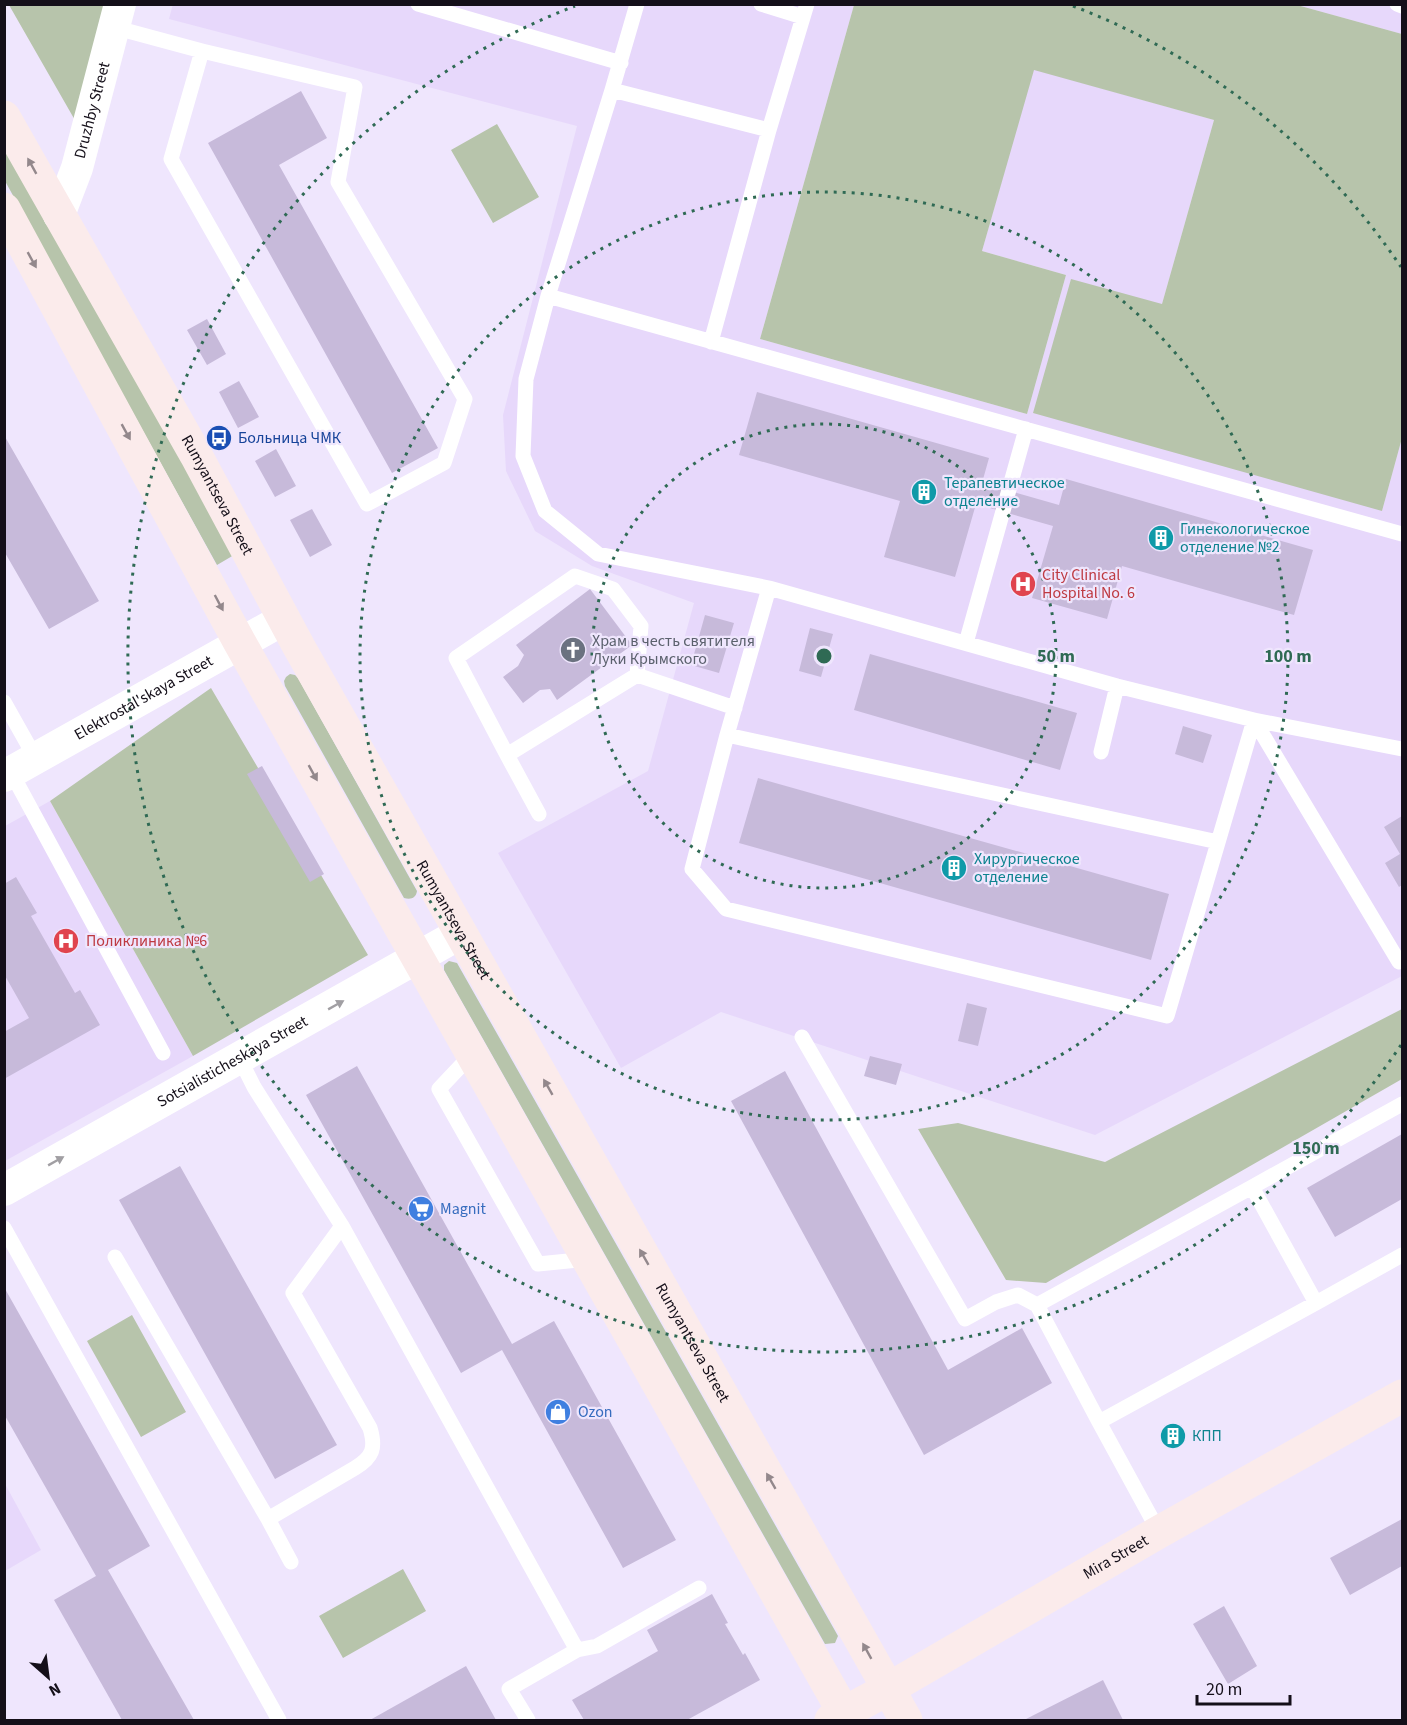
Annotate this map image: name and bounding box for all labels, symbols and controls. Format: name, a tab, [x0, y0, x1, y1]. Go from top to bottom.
street label: Druzhby Street	[69, 59, 116, 161]
one-way arrow	[27, 157, 37, 174]
one-way arrow	[27, 252, 37, 269]
one-way arrow	[121, 423, 131, 440]
bus stop icon: Больница ЧМК	[204, 423, 234, 453]
place label: Больница ЧМК	[238, 427, 342, 449]
street label: Rumyantseva Street	[176, 431, 259, 560]
place label: Терапевтическое отделение	[944, 472, 1065, 512]
building icon: Терапевтическое отделение	[909, 477, 939, 507]
place label: Гинекологическое отделение №2	[1180, 518, 1310, 558]
building icon: Гинекологическое отделение №2	[1146, 523, 1176, 553]
place label: City Clinical Hospital No. 6	[1042, 564, 1135, 604]
hospital icon: City Clinical Hospital No. 6	[1008, 569, 1038, 599]
one-way arrow	[214, 595, 224, 612]
place label: Храм в честь святителя Луки Крымского	[592, 630, 755, 670]
church icon: Храм в честь святителя Луки Крымского	[558, 635, 588, 665]
text: 50 m	[1037, 644, 1075, 669]
text: 100 m	[1264, 644, 1312, 669]
centre of rings	[814, 646, 834, 666]
street label: Elektrostal'skaya Street	[70, 650, 217, 745]
one-way arrow	[308, 765, 318, 782]
place label: Хирургическое отделение	[974, 848, 1080, 888]
building icon: Хирургическое отделение	[939, 853, 969, 883]
street label: Rumyantseva Street	[411, 856, 496, 984]
hospital icon: Поликлиника №6	[51, 926, 81, 956]
place label: Поликлиника №6	[86, 930, 207, 952]
one-way arrow	[328, 1000, 345, 1010]
street label: Sotsialisticheskaya Street	[153, 1010, 312, 1113]
one-way arrow	[542, 1079, 553, 1095]
text: 150 m	[1292, 1136, 1340, 1161]
one-way arrow	[47, 1157, 64, 1167]
supermarket icon: Magnit	[406, 1194, 436, 1224]
place label: Magnit	[440, 1198, 486, 1220]
one-way arrow	[639, 1248, 649, 1265]
street label: Rumyantseva Street	[650, 1279, 735, 1407]
shop icon: Ozon	[543, 1397, 573, 1427]
place label: Ozon	[578, 1401, 613, 1423]
building icon: КПП	[1158, 1421, 1188, 1451]
place label: КПП	[1192, 1425, 1222, 1447]
one-way arrow	[766, 1472, 776, 1489]
street label: Mira Street	[1079, 1529, 1153, 1585]
one-way arrow	[862, 1642, 872, 1659]
north arrow	[18, 1647, 78, 1707]
scale bar	[1197, 1668, 1290, 1706]
text: N	[45, 1677, 64, 1702]
text: 20 m	[1206, 1677, 1242, 1702]

